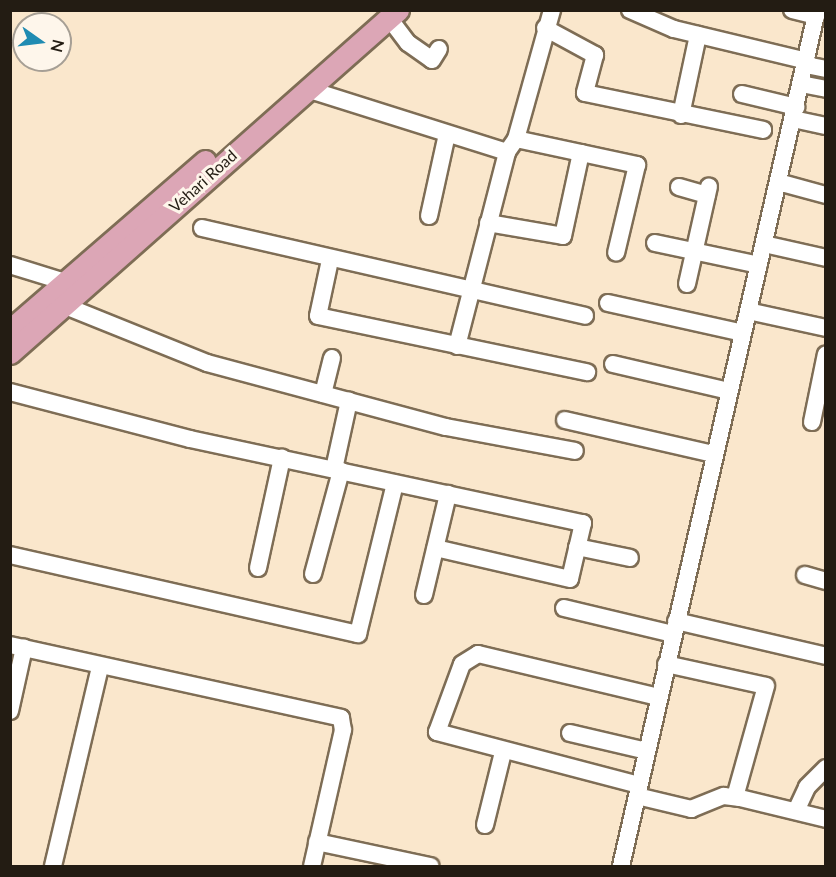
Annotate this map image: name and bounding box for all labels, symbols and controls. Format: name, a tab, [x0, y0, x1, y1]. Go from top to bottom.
north arrow	[12, 12, 72, 72]
text: N	[47, 38, 69, 54]
street label: Vehari Road	[165, 146, 241, 216]

